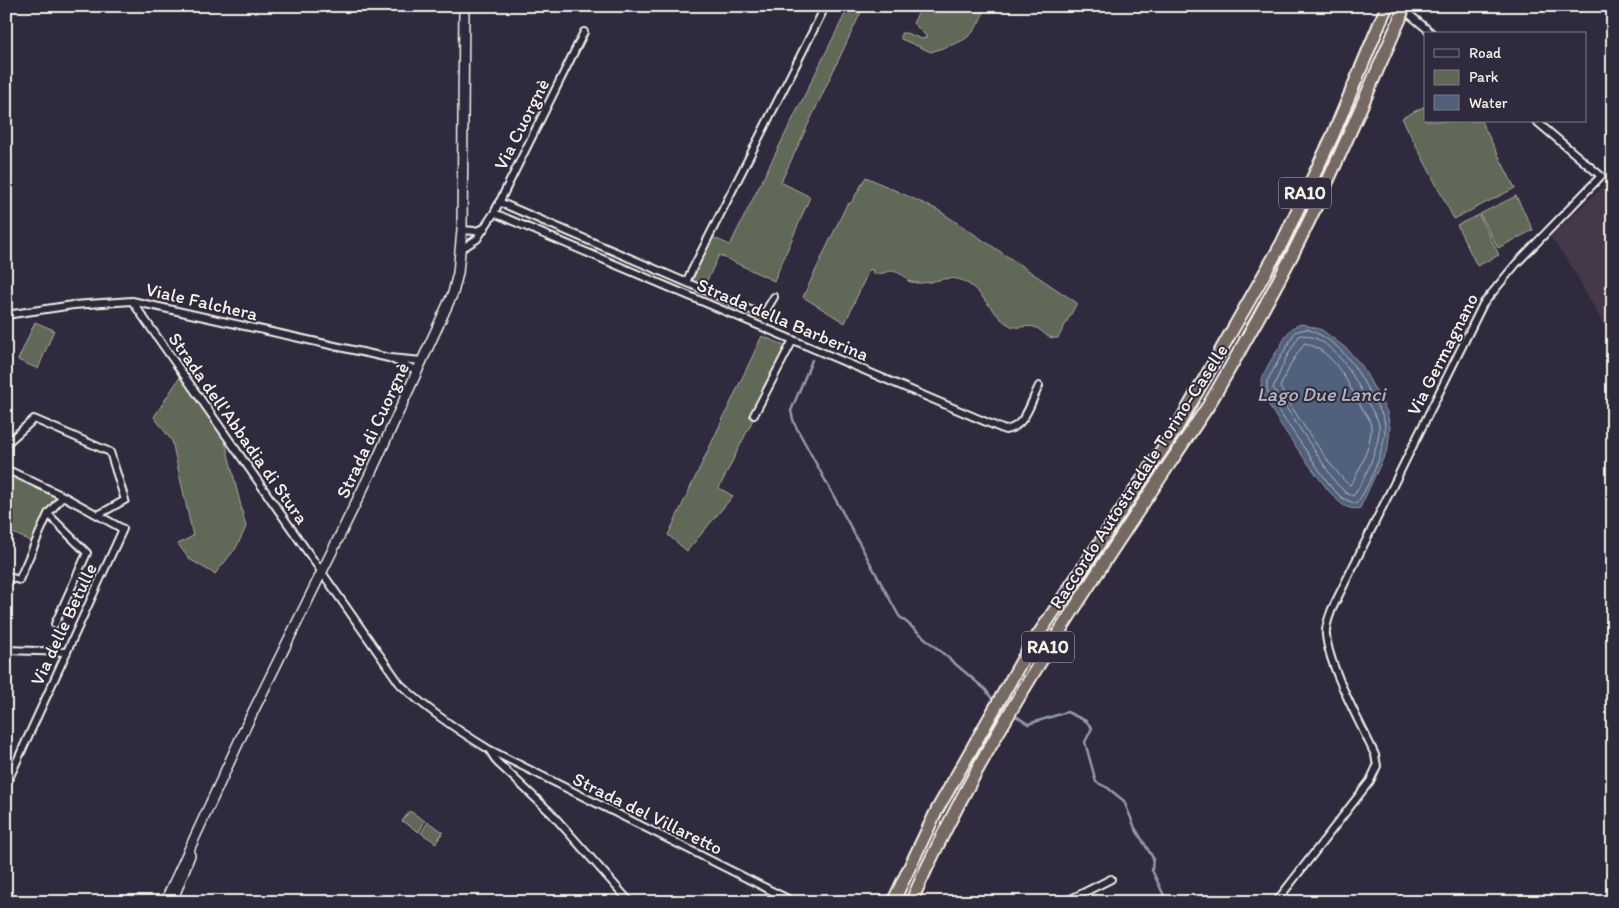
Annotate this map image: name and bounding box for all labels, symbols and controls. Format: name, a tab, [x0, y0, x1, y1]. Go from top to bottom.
legend	[1424, 32, 1586, 122]
text: Road	[1469, 44, 1502, 62]
text: Park	[1469, 68, 1499, 86]
street label: Via Cuorgnè	[489, 75, 554, 174]
text: Water	[1469, 94, 1508, 112]
road number: RA10	[1279, 178, 1331, 208]
street label: Strada della Barberina	[694, 273, 872, 366]
street label: Viale Falchera	[144, 277, 260, 326]
street label: Via Germagnano	[1402, 289, 1483, 419]
street label: Strada dell'Abbadia di Stura	[163, 328, 314, 529]
street label: Raccordo Autostradale Torino-Caselle	[1044, 340, 1233, 613]
street label: Strada di Cuorgnè	[331, 359, 414, 502]
water label: Lago Due Lanci	[1257, 382, 1387, 406]
street label: Via delle Betulle	[25, 559, 102, 689]
road number: RA10	[1022, 632, 1074, 662]
street label: Strada del Villaretto	[569, 767, 726, 860]

